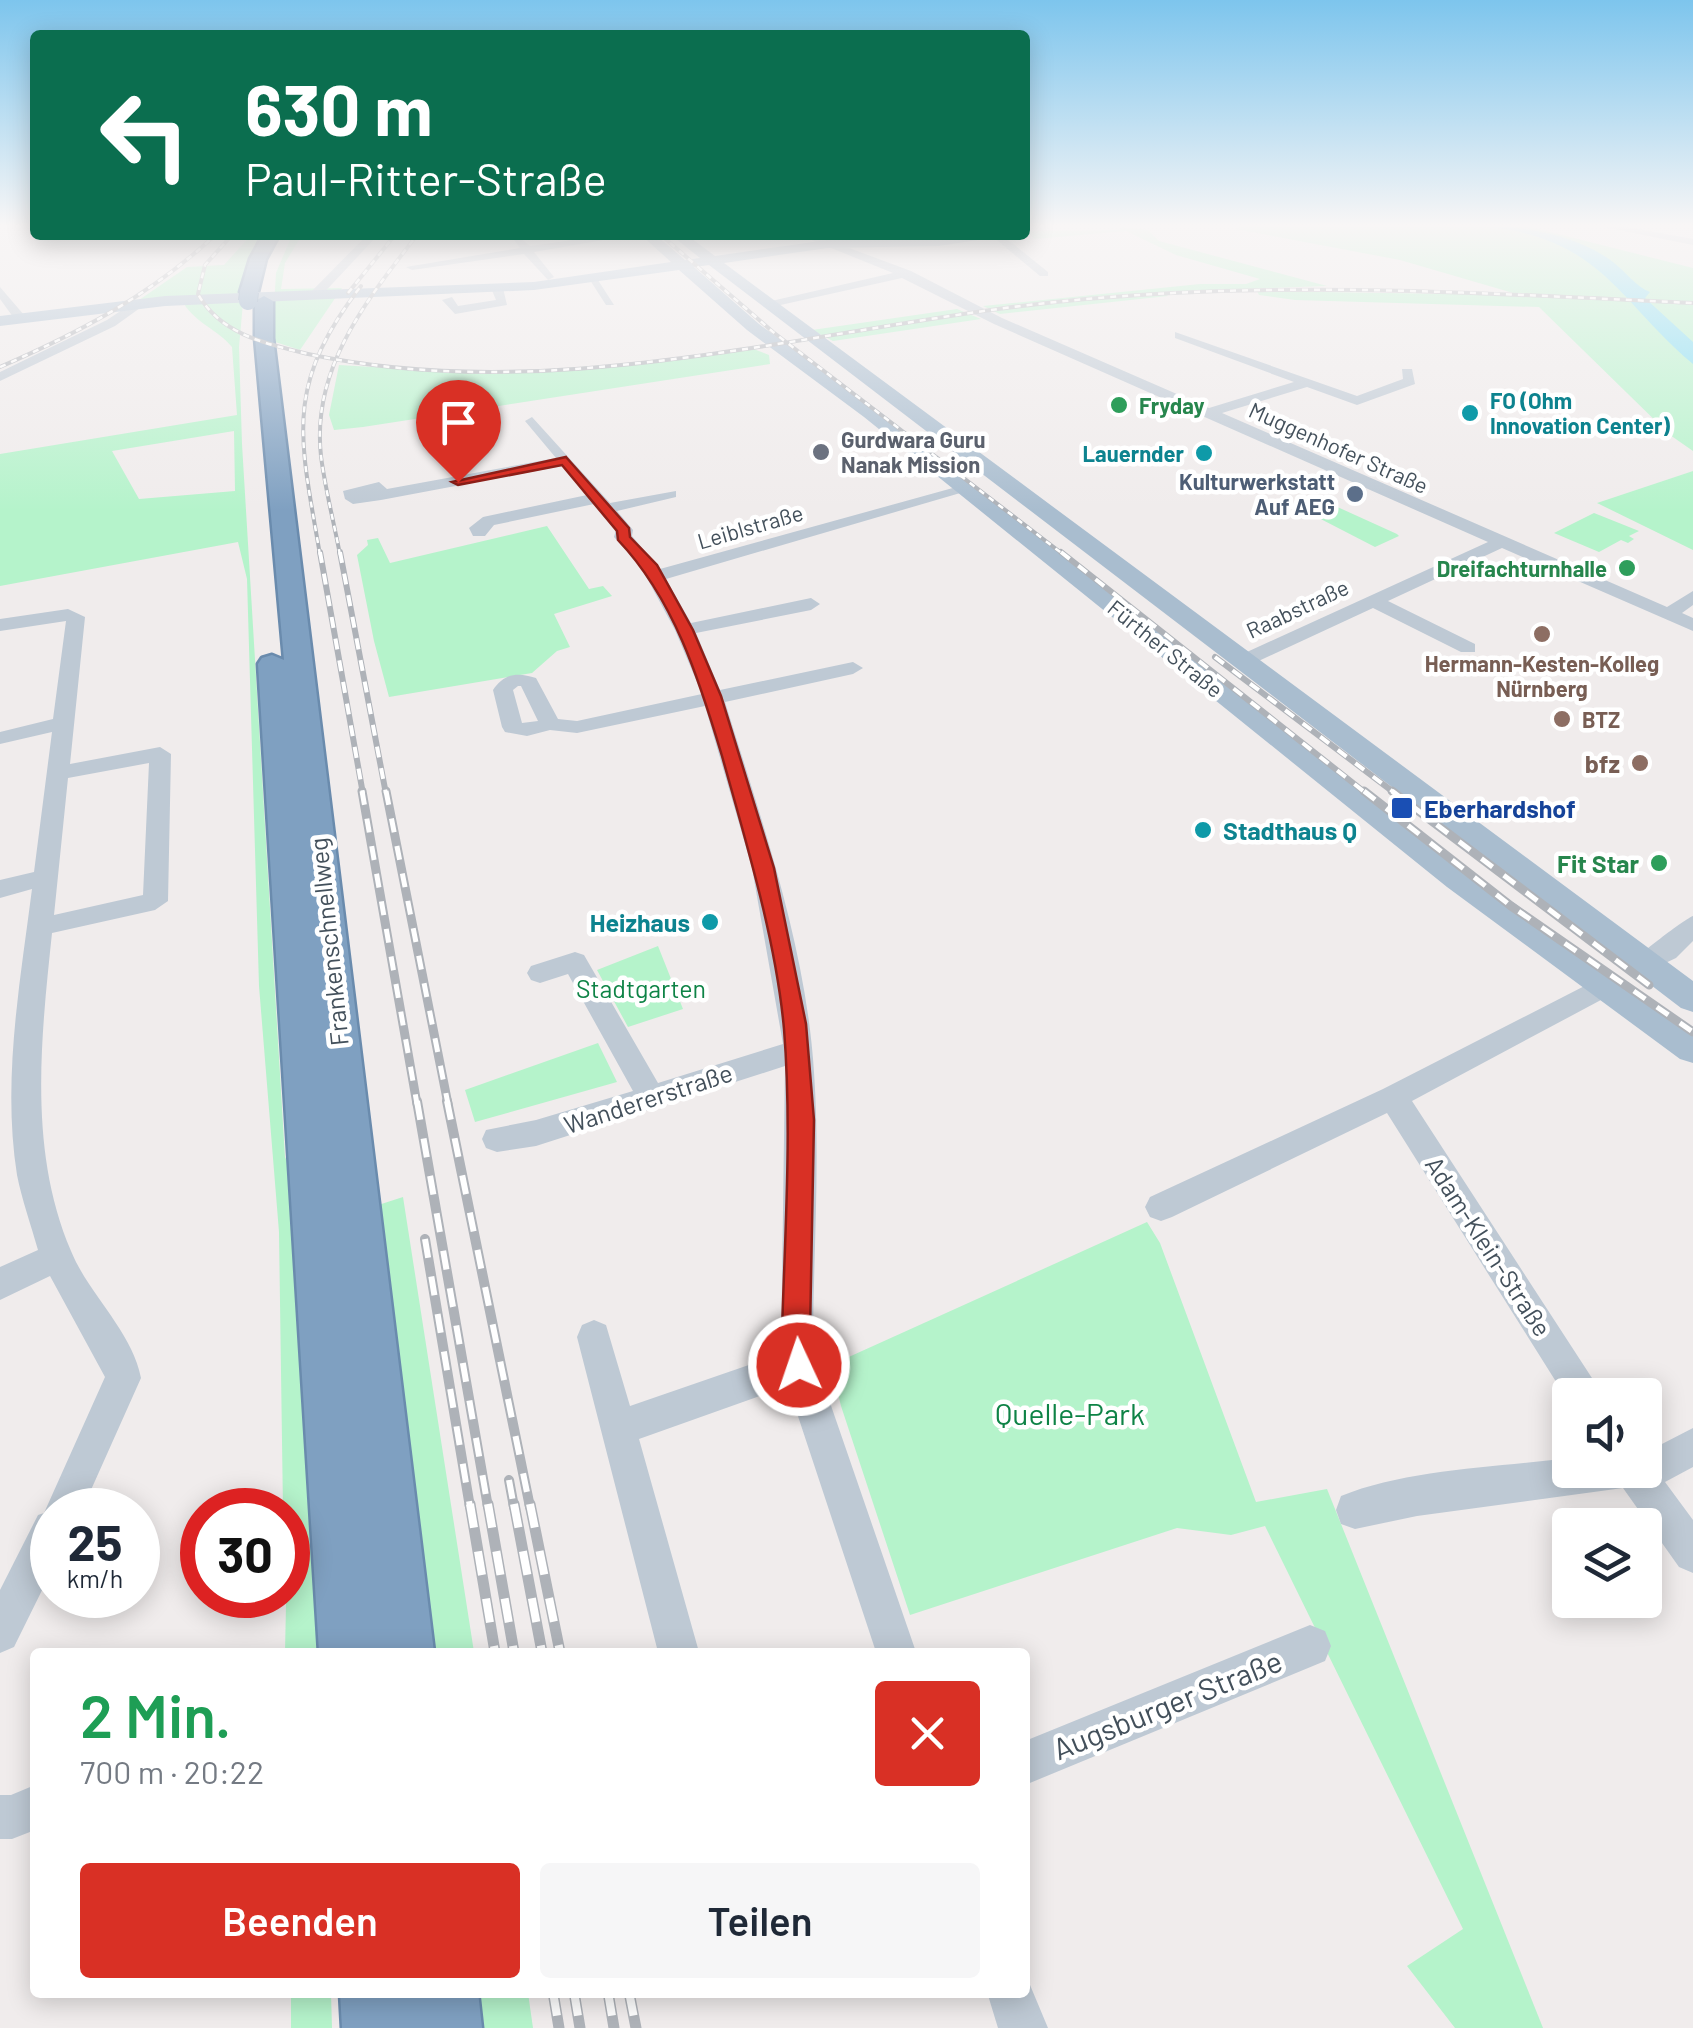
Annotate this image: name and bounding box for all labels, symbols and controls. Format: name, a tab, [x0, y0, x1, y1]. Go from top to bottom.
text: 630 m	[245, 66, 433, 150]
icon: left	[80, 70, 210, 200]
text: Paul-Ritter-Straße	[245, 151, 607, 205]
pin	[416, 380, 501, 483]
place label: FO (Ohm Innovation Center)	[1490, 387, 1670, 438]
place label: Fryday	[1139, 392, 1205, 418]
marker: Fryday	[1108, 394, 1130, 416]
icon: arrive	[431, 395, 486, 450]
street label: Muggenhofer Straße	[1245, 396, 1433, 498]
marker: FO (Ohm Innovation Center)	[1459, 402, 1481, 424]
place label: Gurdwara Guru Nanak Mission	[841, 426, 985, 477]
place label: Lauernder	[1083, 440, 1185, 466]
marker: Gurdwara Guru Nanak Mission	[810, 441, 832, 463]
marker: Lauernder	[1193, 442, 1215, 464]
place label: Kulturwerkstatt Auf AEG	[1179, 468, 1335, 519]
marker: Kulturwerkstatt Auf AEG	[1344, 483, 1366, 505]
street label: Leiblstraße	[694, 499, 806, 553]
place label: Dreifachturnhalle	[1437, 555, 1607, 581]
marker: Dreifachturnhalle	[1616, 557, 1638, 579]
street label: Raabstraße	[1242, 573, 1352, 643]
street label: Fürther Straße	[1103, 594, 1229, 702]
marker: Hermann-Kesten-Kolleg Nürnberg	[1531, 623, 1553, 645]
place label: Hermann-Kesten-Kolleg Nürnberg	[1425, 650, 1659, 701]
place label: BTZ	[1582, 706, 1620, 732]
marker: BTZ	[1551, 708, 1573, 730]
place label: bfz	[1585, 748, 1620, 778]
marker: bfz	[1629, 752, 1651, 774]
place label: Eberhardshof	[1424, 793, 1576, 823]
marker: Eberhardshof	[1389, 795, 1415, 821]
place label: Stadthaus Q	[1223, 815, 1357, 845]
marker: Stadthaus Q	[1192, 819, 1214, 841]
street label: Frankenschnellweg	[302, 837, 354, 1047]
place label: Fit Star	[1557, 848, 1639, 878]
marker: Fit Star	[1648, 852, 1670, 874]
place label: Heizhaus	[590, 907, 690, 937]
marker: Heizhaus	[699, 911, 721, 933]
park label: Stadtgarten	[576, 973, 706, 1003]
street label: Wandererstraße	[560, 1057, 736, 1139]
street label: Adam-Klein-Straße	[1420, 1150, 1558, 1342]
position arrow	[747, 1313, 851, 1417]
map controls	[1552, 1378, 1662, 1618]
button: sound	[1552, 1378, 1662, 1488]
park label: Quelle-Park	[995, 1395, 1145, 1431]
speed limit sign: 30	[180, 1488, 310, 1618]
button: layers	[1552, 1508, 1662, 1618]
text: 25	[68, 1511, 122, 1571]
text: km/h	[67, 1563, 123, 1593]
street label: Augsburger Straße	[1047, 1642, 1287, 1766]
text: 2 Min.	[80, 1678, 232, 1750]
button: close	[875, 1681, 980, 1786]
text: 700 m · 20:22	[80, 1752, 264, 1790]
button: Beenden	[80, 1863, 520, 1978]
button: Teilen	[540, 1863, 980, 1978]

